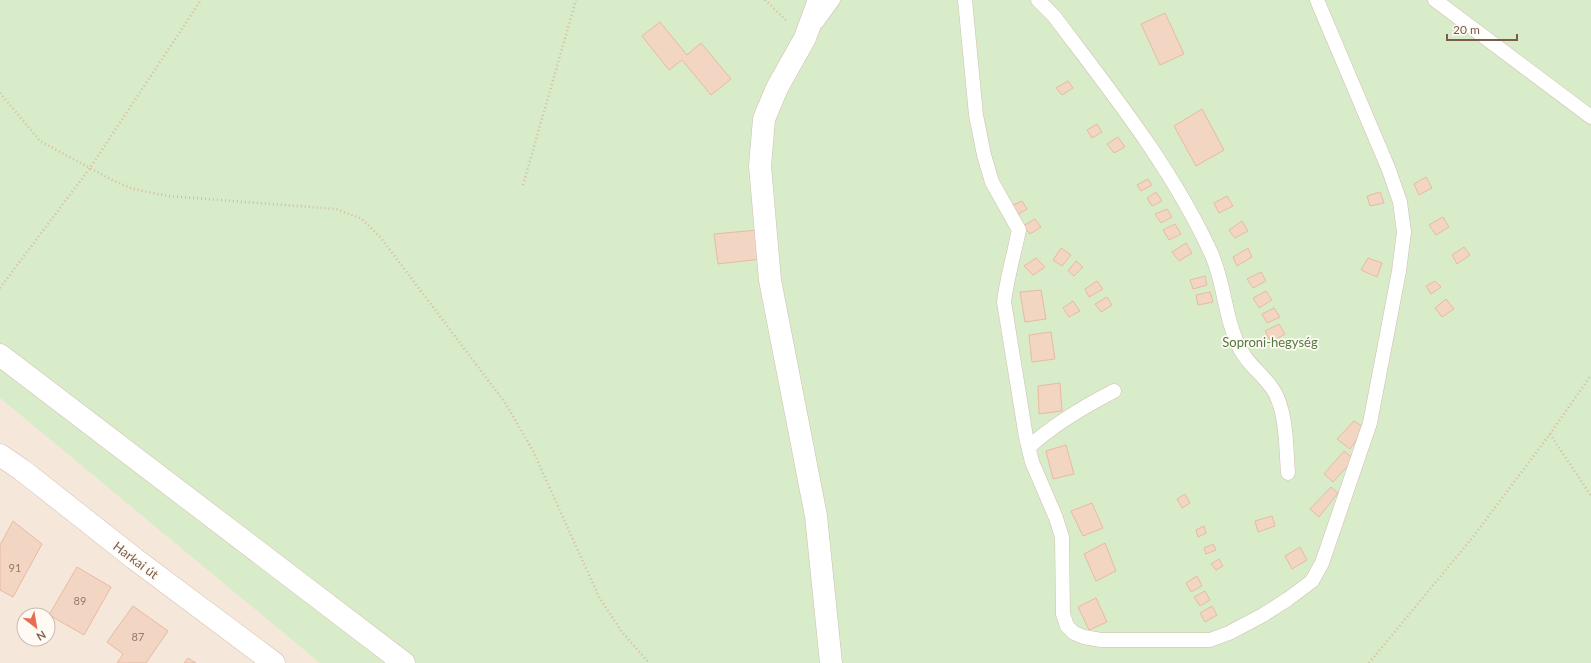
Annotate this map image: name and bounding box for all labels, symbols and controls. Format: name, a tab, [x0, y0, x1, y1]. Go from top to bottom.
scale bar	[1447, 16, 1517, 42]
text: 20 m	[1453, 22, 1480, 37]
park label: Soproni-hegység	[1222, 334, 1318, 350]
street label: Harkai út	[110, 538, 162, 582]
house number: 91	[9, 561, 21, 574]
house number: 89	[74, 594, 86, 607]
north arrow	[16, 607, 56, 647]
text: N	[34, 628, 48, 644]
house number: 87	[132, 630, 144, 643]

